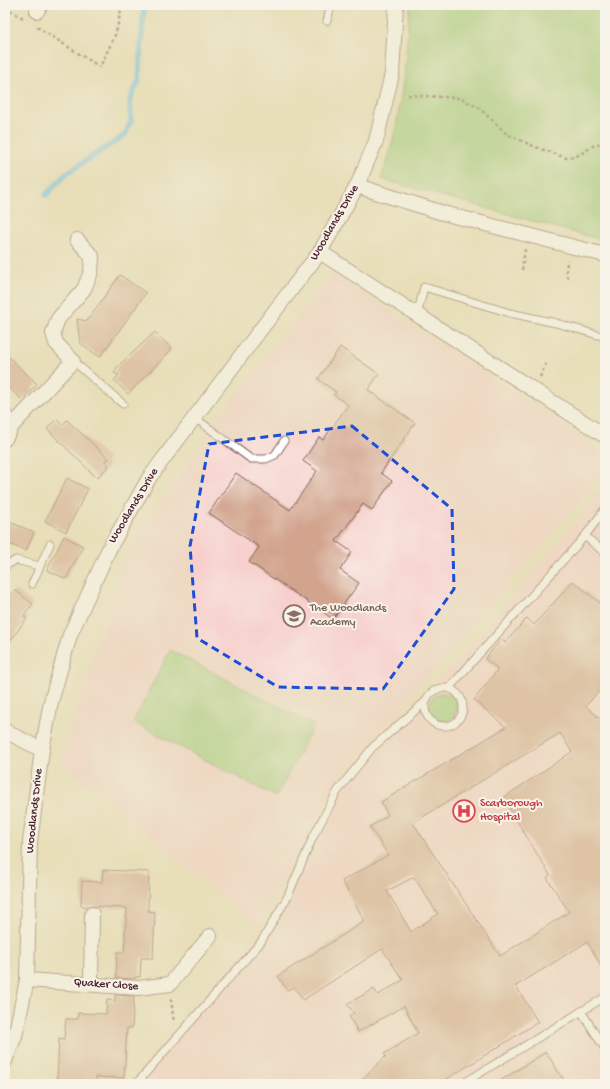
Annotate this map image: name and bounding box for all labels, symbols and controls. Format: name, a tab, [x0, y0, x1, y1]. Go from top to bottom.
street label: Woodlands Drive	[308, 182, 363, 263]
street label: Woodlands Drive	[106, 465, 162, 546]
place label: The Woodlands Academy	[309, 602, 387, 630]
school or university icon: The Woodlands Academy	[281, 603, 307, 629]
street label: Woodlands Drive	[24, 767, 46, 854]
place label: Scarborough Hospital	[480, 797, 543, 825]
hospital icon: Scarborough Hospital	[451, 798, 477, 824]
street label: Quaker Close	[73, 976, 140, 994]

